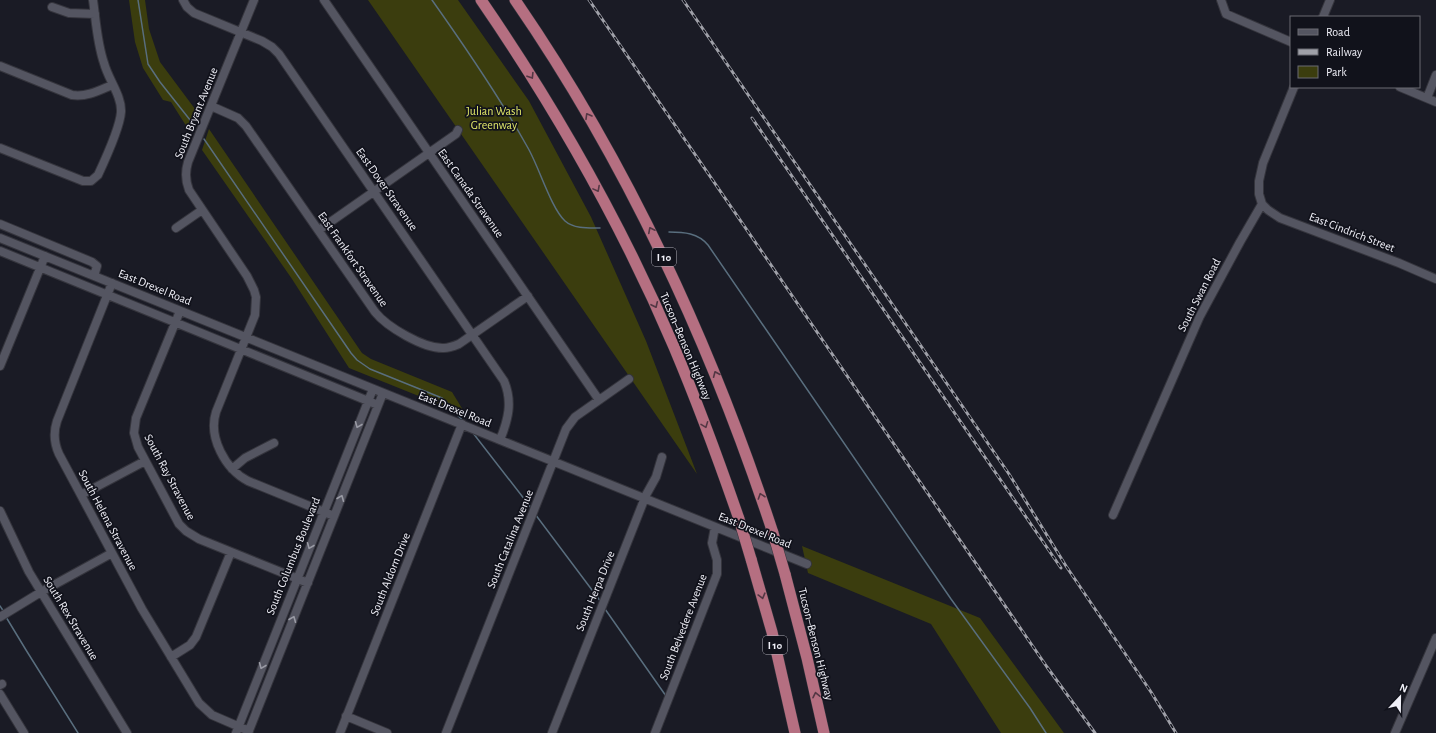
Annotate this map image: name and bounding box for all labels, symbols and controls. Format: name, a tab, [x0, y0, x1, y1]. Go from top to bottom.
legend	[1290, 16, 1420, 88]
text: Road	[1326, 26, 1350, 38]
text: Railway	[1326, 46, 1362, 59]
street label: South Bryant Avenue	[172, 66, 221, 161]
text: Park	[1326, 66, 1347, 78]
one-way arrow	[527, 72, 534, 79]
park label: Julian Wash Greenway	[466, 105, 522, 132]
one-way arrow	[586, 113, 593, 120]
street label: East Dover Stravenue	[354, 145, 420, 233]
street label: East Canada Stravenue	[436, 146, 506, 240]
one-way arrow	[592, 184, 600, 192]
street label: East Frankfort Stravenue	[316, 209, 390, 309]
street label: East Cindrich Street	[1307, 210, 1397, 254]
one-way arrow	[648, 227, 655, 234]
road number: I 10	[652, 248, 676, 266]
street label: South Swan Road	[1175, 257, 1223, 333]
street label: East Drexel Road	[117, 267, 193, 307]
street label: Tucson–Benson Highway	[657, 291, 714, 402]
one-way arrow	[650, 300, 658, 308]
one-way arrow	[713, 370, 721, 378]
street label: East Drexel Road	[417, 389, 493, 429]
one-way arrow	[355, 421, 363, 428]
one-way arrow	[701, 421, 709, 428]
street label: South Ray Stravenue	[141, 432, 198, 522]
street label: South Helena Stravenue	[76, 468, 140, 572]
street label: South Catalina Avenue	[485, 488, 535, 590]
one-way arrow	[757, 492, 766, 499]
one-way arrow	[337, 494, 345, 501]
street label: South Columbus Boulevard	[264, 495, 322, 617]
street label: East Drexel Road	[717, 510, 793, 550]
street label: South Aldorn Drive	[368, 531, 412, 617]
one-way arrow	[307, 541, 315, 549]
street label: South Herpa Drive	[573, 549, 617, 633]
street label: South Belvedere Avenue	[657, 572, 709, 682]
street label: South Rex Stravenue	[41, 574, 101, 662]
street label: Tucson–Benson Highway	[795, 587, 836, 702]
one-way arrow	[757, 592, 766, 599]
one-way arrow	[289, 615, 297, 622]
road number: I 10	[763, 636, 787, 654]
one-way arrow	[259, 663, 267, 670]
north arrow	[1380, 677, 1420, 717]
text: N	[1398, 682, 1409, 695]
one-way arrow	[813, 692, 821, 698]

